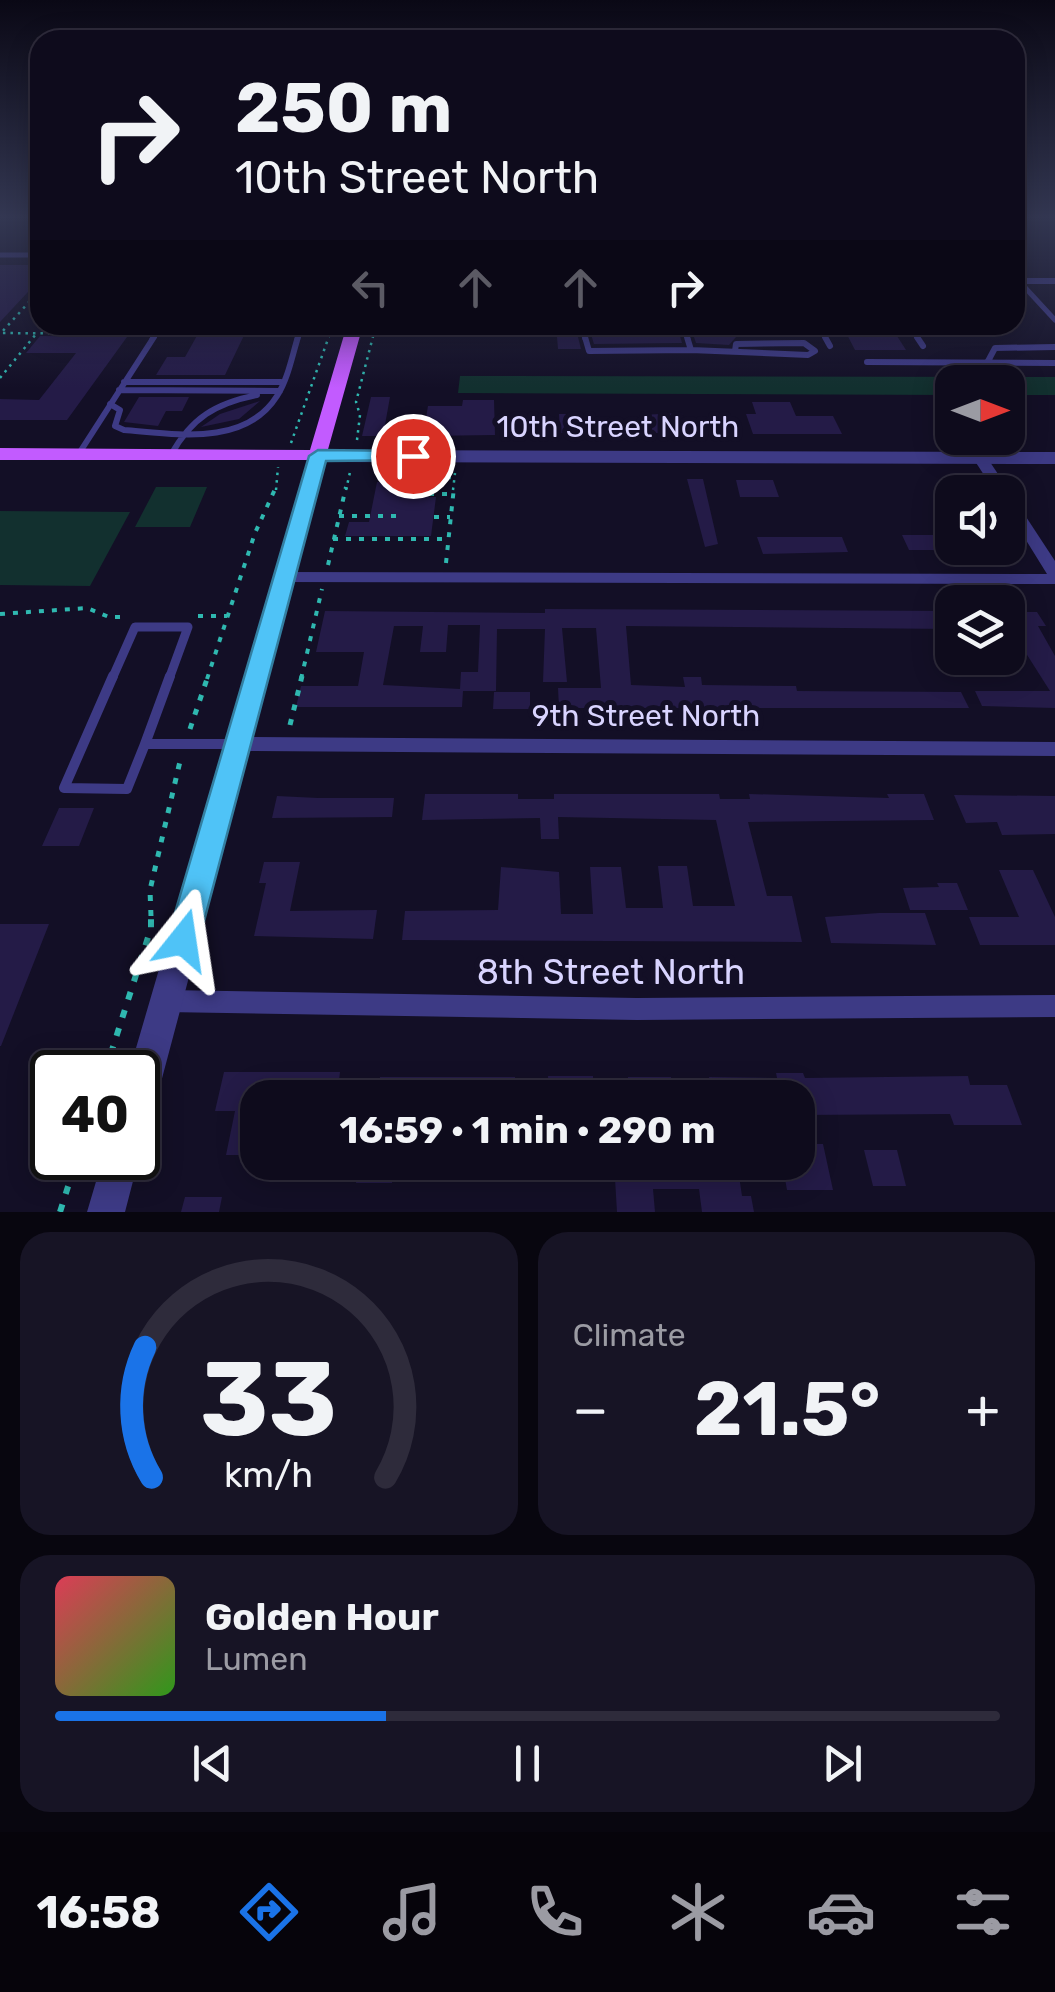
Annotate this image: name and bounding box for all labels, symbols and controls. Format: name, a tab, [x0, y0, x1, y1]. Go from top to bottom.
text: 250 m	[235, 67, 452, 150]
icon: right	[70, 70, 200, 200]
text: 10th Street North	[235, 151, 599, 204]
icon: left	[343, 260, 398, 315]
icon: ahead	[448, 260, 503, 315]
icon: ahead	[553, 260, 608, 315]
icon: right	[658, 260, 713, 315]
north arrow	[935, 365, 1025, 455]
map controls	[935, 365, 1025, 675]
street label: 10th Street North	[497, 409, 739, 445]
pin	[371, 414, 456, 499]
icon: arrive	[386, 429, 441, 484]
button: sound	[935, 475, 1025, 565]
button: layers	[935, 585, 1025, 675]
street label: 9th Street North	[532, 698, 760, 734]
position arrow	[131, 888, 235, 992]
street label: 8th Street North	[477, 951, 745, 993]
speed limit sign: 40	[30, 1050, 160, 1180]
text: 16:59 · 1 min · 290 m	[340, 1107, 715, 1153]
text: Climate	[573, 1316, 686, 1354]
text: 33	[200, 1338, 337, 1461]
text: 21.5°	[694, 1365, 880, 1454]
text: −	[573, 1377, 608, 1442]
text: +	[966, 1377, 1000, 1442]
text: km/h	[224, 1454, 313, 1496]
text: Golden Hour	[205, 1594, 439, 1640]
text: Lumen	[205, 1640, 308, 1678]
icon: previous	[185, 1736, 240, 1791]
icon: pause	[500, 1736, 555, 1791]
icon: next	[815, 1736, 870, 1791]
icon: directions	[234, 1877, 304, 1947]
icon: music	[377, 1877, 447, 1947]
icon: phone	[520, 1877, 590, 1947]
icon: climate	[663, 1877, 733, 1947]
icon: car	[806, 1877, 876, 1947]
icon: filters	[948, 1877, 1018, 1947]
text: 16:58	[36, 1886, 161, 1939]

